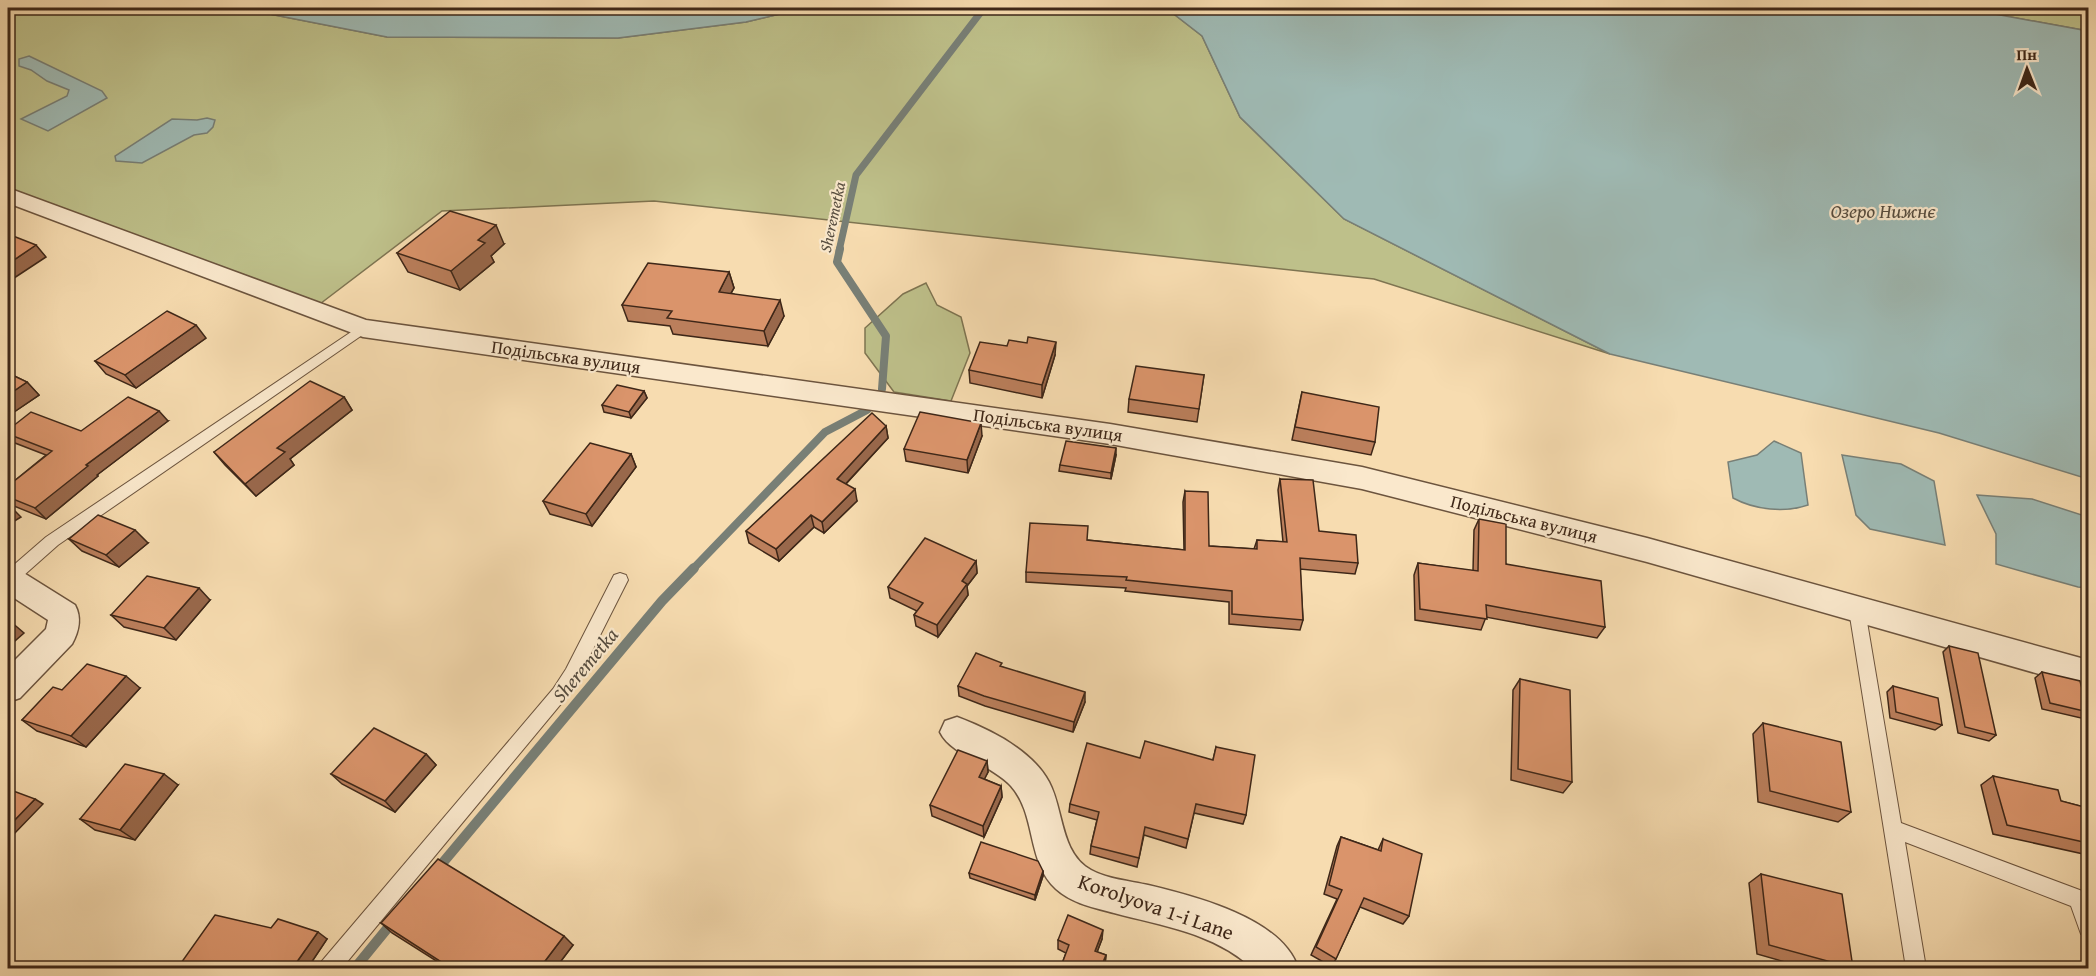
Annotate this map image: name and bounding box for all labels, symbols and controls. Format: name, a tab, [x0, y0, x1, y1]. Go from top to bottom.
north arrow	[1997, 39, 2057, 99]
text: Пн	[2016, 42, 2037, 66]
water label: Sheremetka	[813, 179, 851, 255]
water label: Озеро Нижнє	[1830, 196, 1936, 225]
street label: Подільська вулиця	[490, 333, 642, 380]
street label: Подільська вулиця	[972, 401, 1124, 448]
street label: Подільська вулиця	[1448, 487, 1600, 550]
water label: Sheremetka	[545, 620, 625, 708]
street label: Korolyova 1-i Lane	[1074, 865, 1238, 948]

